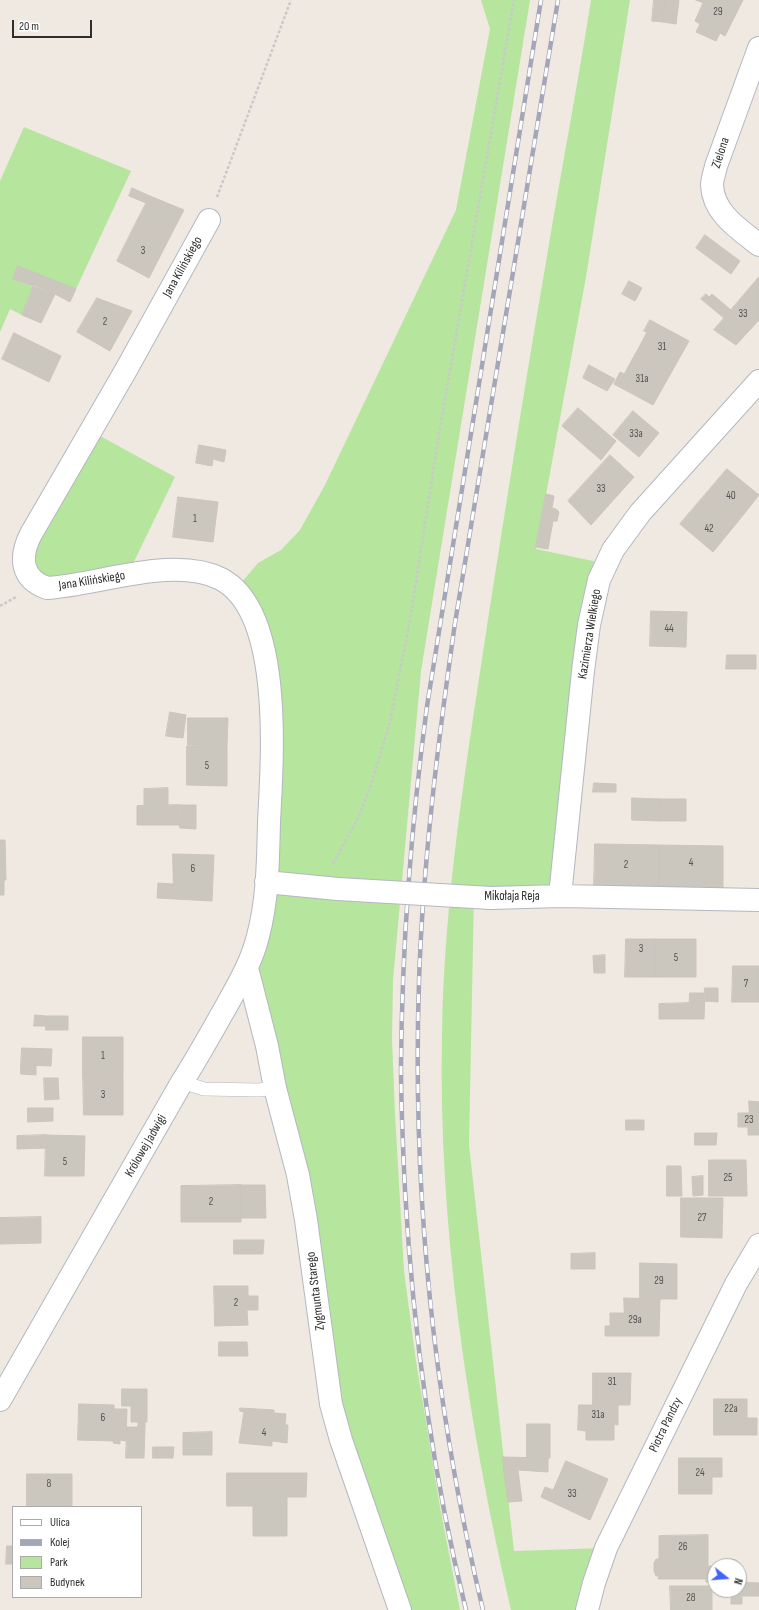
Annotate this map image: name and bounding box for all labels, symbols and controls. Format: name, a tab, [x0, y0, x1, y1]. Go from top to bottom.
house number: 29	[713, 5, 723, 19]
scale bar	[14, 12, 94, 38]
text: 20 m	[19, 19, 39, 34]
street label: Zielona	[709, 136, 733, 170]
street label: Jana Kilińskiego	[160, 234, 206, 300]
house number: 3	[141, 244, 145, 258]
house number: 33	[738, 307, 748, 321]
house number: 2	[103, 315, 107, 329]
house number: 31	[658, 340, 666, 354]
house number: 31a	[636, 372, 648, 386]
house number: 33a	[629, 427, 643, 441]
house number: 33	[596, 482, 606, 496]
house number: 40	[726, 489, 736, 503]
house number: 1	[193, 512, 197, 526]
house number: 42	[704, 522, 714, 536]
street label: Jana Kilińskiego	[58, 568, 126, 594]
street label: Kazimierza Wielkiego	[575, 588, 605, 680]
house number: 44	[664, 622, 674, 636]
house number: 5	[205, 759, 209, 773]
house number: 4	[689, 856, 693, 870]
house number: 2	[624, 858, 628, 872]
house number: 6	[191, 862, 195, 876]
street label: Mikołaja Reja	[484, 889, 540, 905]
house number: 3	[639, 942, 643, 956]
house number: 5	[674, 951, 678, 965]
house number: 7	[744, 977, 748, 991]
house number: 1	[101, 1049, 105, 1063]
house number: 3	[101, 1088, 105, 1102]
street label: Królowej Jadwigi	[122, 1112, 170, 1180]
house number: 23	[744, 1113, 754, 1127]
house number: 5	[63, 1155, 67, 1169]
house number: 25	[724, 1171, 732, 1185]
house number: 2	[209, 1195, 213, 1209]
house number: 27	[698, 1211, 706, 1225]
street label: Zygmunta Starego	[303, 1251, 329, 1331]
house number: 29	[654, 1274, 664, 1288]
house number: 2	[234, 1296, 238, 1310]
house number: 29a	[628, 1313, 642, 1327]
house number: 31	[608, 1375, 616, 1389]
street label: Piotra Pandzy	[646, 1395, 686, 1455]
house number: 22a	[724, 1402, 738, 1416]
house number: 31a	[592, 1408, 604, 1422]
house number: 6	[101, 1411, 105, 1425]
house number: 4	[262, 1426, 266, 1440]
house number: 24	[695, 1466, 705, 1480]
house number: 8	[47, 1477, 51, 1491]
house number: 33	[567, 1487, 577, 1501]
legend	[12, 1506, 142, 1598]
text: Ulica	[50, 1515, 70, 1530]
text: Kolej	[50, 1535, 69, 1550]
house number: 26	[678, 1540, 688, 1554]
text: Park	[50, 1555, 68, 1570]
north arrow	[707, 1558, 747, 1598]
text: Budynek	[50, 1575, 85, 1590]
text: N	[731, 1577, 745, 1586]
house number: 28	[686, 1591, 696, 1605]

